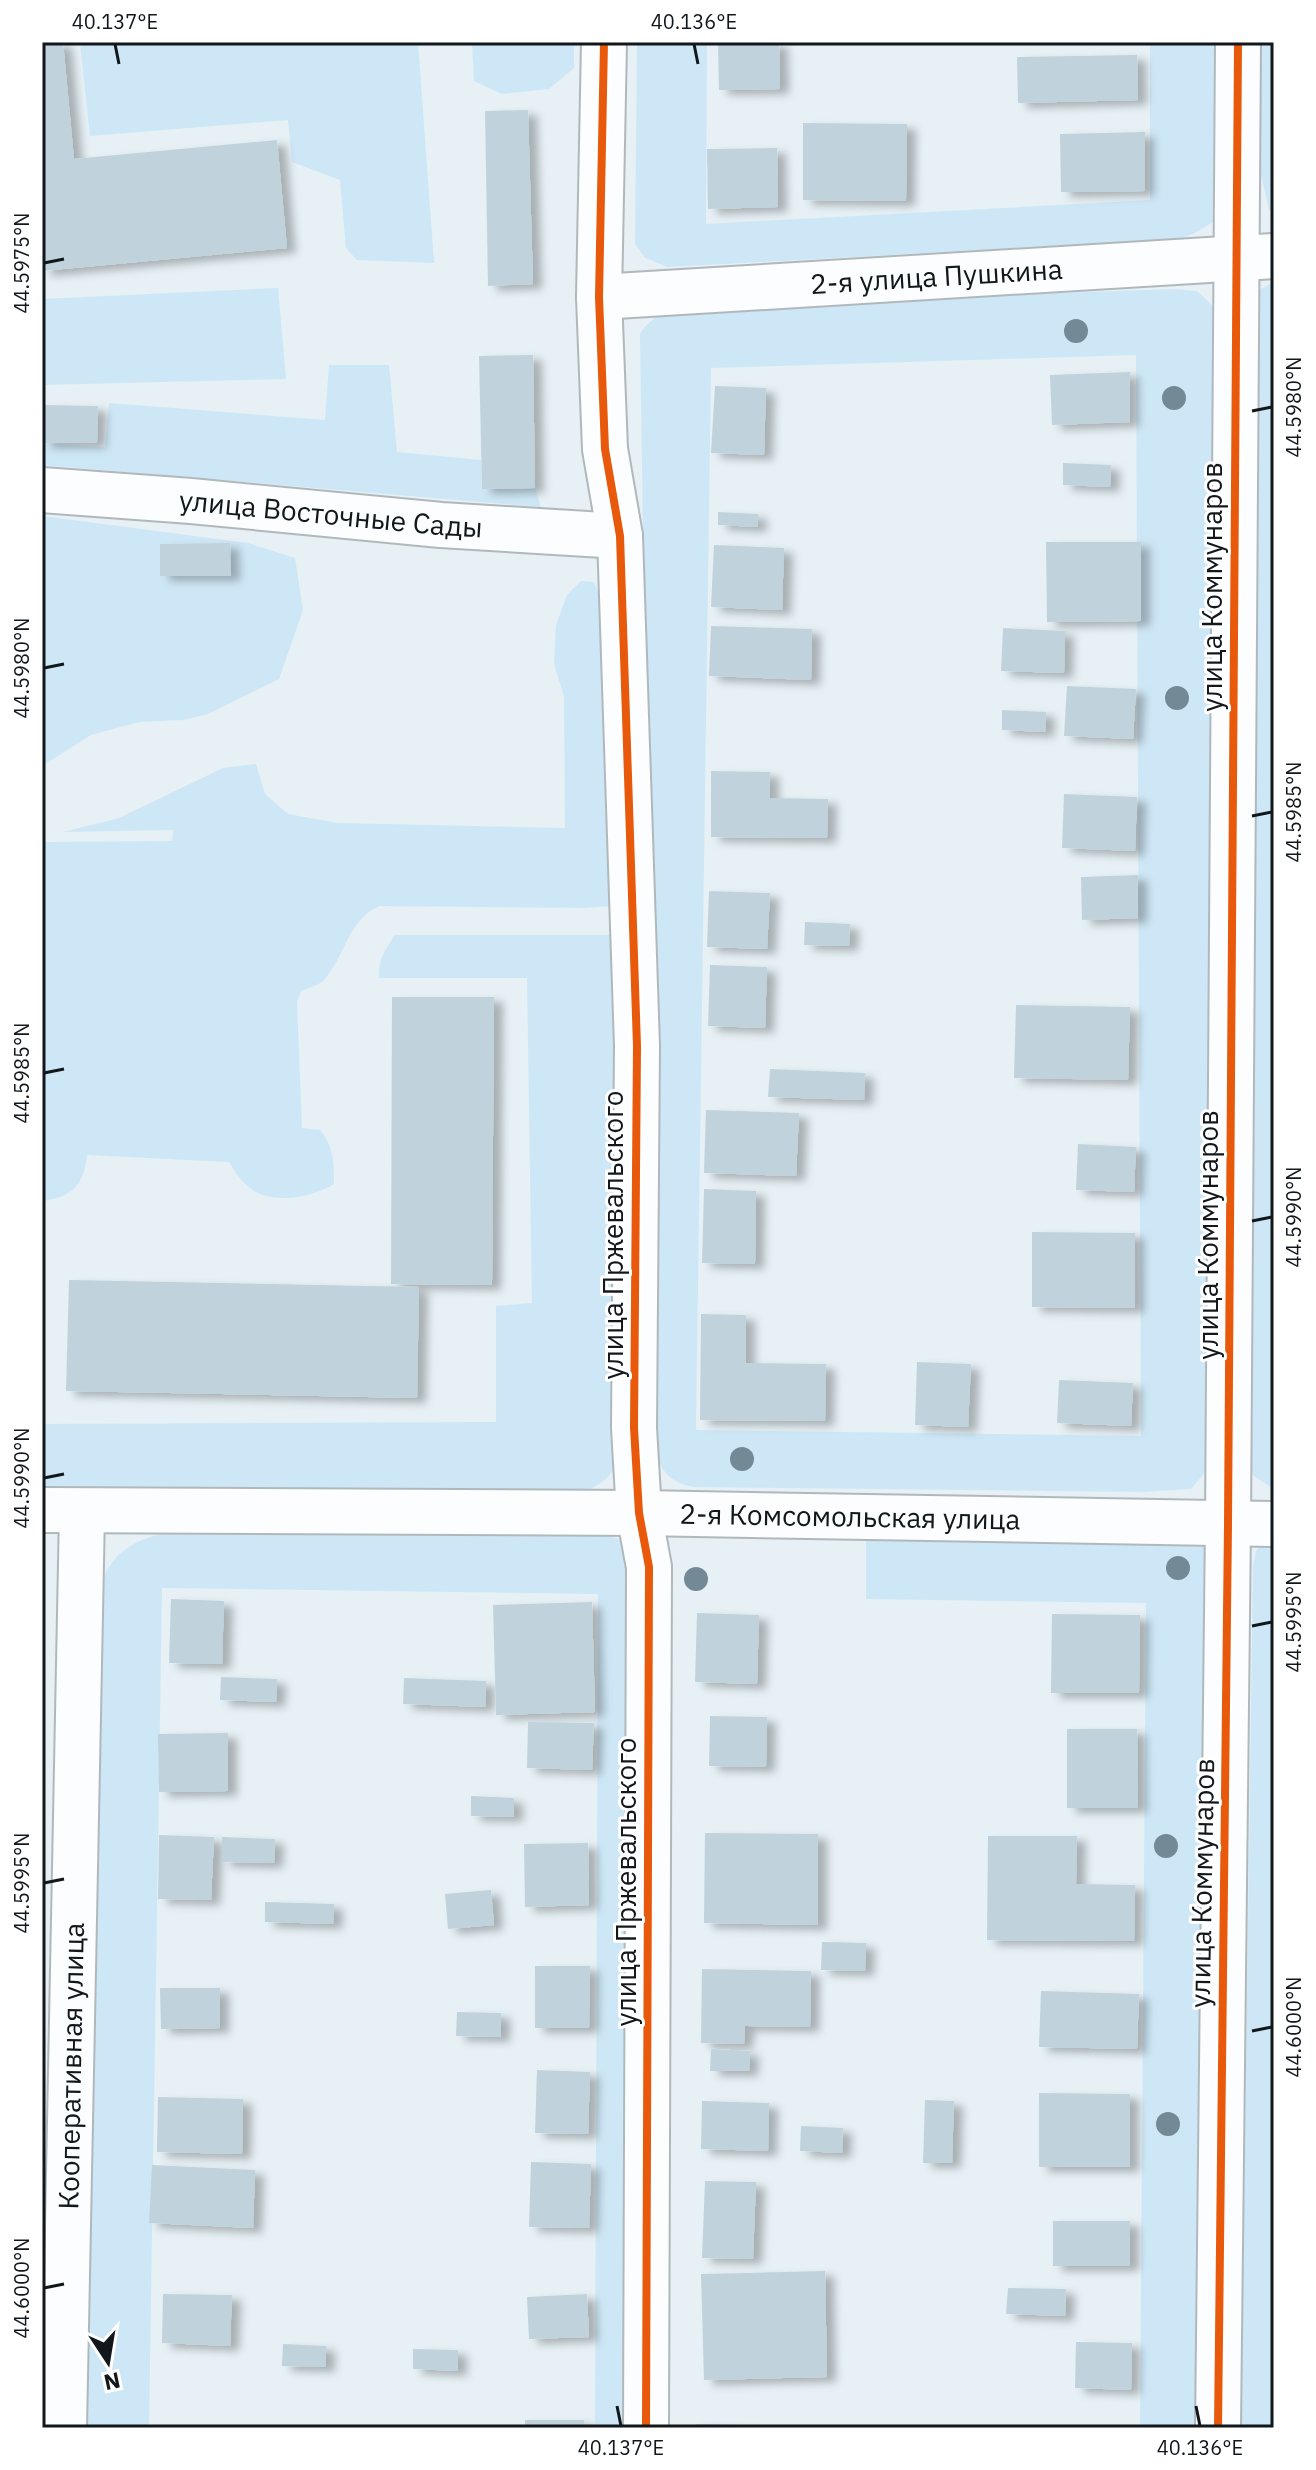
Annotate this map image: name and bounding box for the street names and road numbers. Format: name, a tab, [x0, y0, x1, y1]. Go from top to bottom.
street label: 2-я улица Пушкина	[809, 250, 1064, 302]
street label: улица Коммунаров	[1193, 462, 1230, 712]
street label: улица Восточные Сады	[178, 481, 484, 546]
street label: улица Пржевальского	[594, 1090, 631, 1380]
street label: улица Коммунаров	[1189, 1110, 1226, 1360]
street label: 2-я Комсомольская улица	[679, 1495, 1021, 1538]
street label: улица Пржевальского	[607, 1737, 644, 2027]
street label: улица Коммунаров	[1181, 1758, 1222, 2008]
street label: Кооперативная улица	[49, 1922, 92, 2210]

